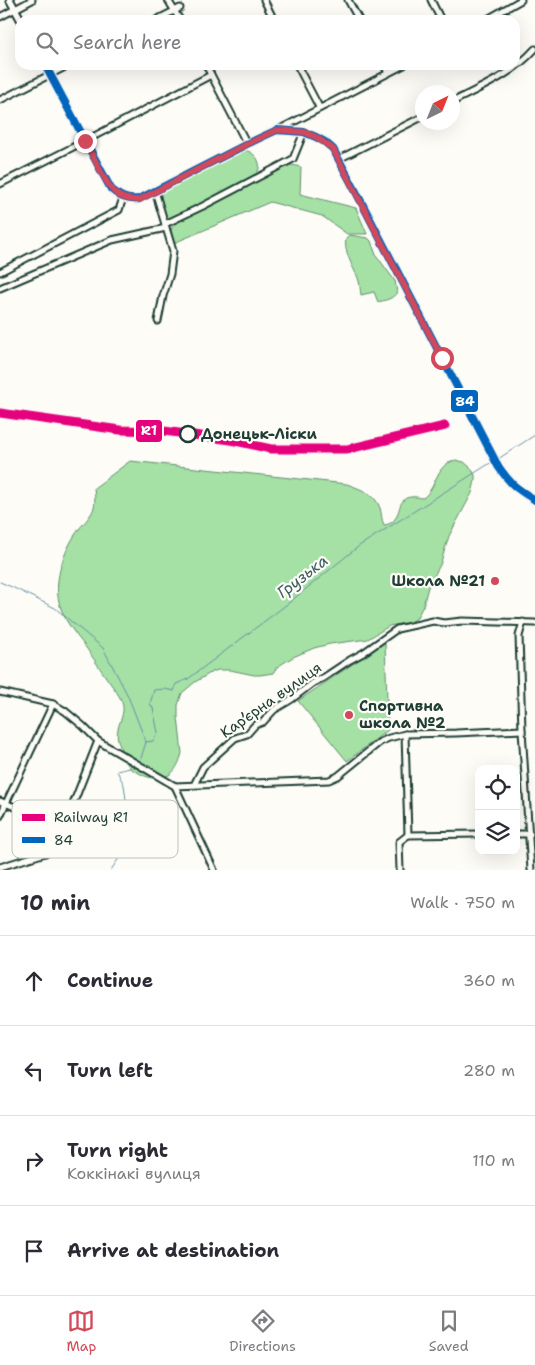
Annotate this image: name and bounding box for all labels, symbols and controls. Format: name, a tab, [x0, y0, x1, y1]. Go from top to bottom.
search box	[15, 15, 520, 70]
icon: search	[33, 29, 61, 57]
text: Search here	[73, 30, 182, 55]
north arrow	[415, 85, 460, 130]
route end	[74, 130, 97, 153]
route start	[431, 347, 454, 370]
line badge: 84	[450, 389, 479, 413]
text: 84	[455, 392, 475, 410]
line badge: R1	[135, 419, 163, 443]
text: R1	[141, 421, 157, 439]
place label: Донецьк-Ліски	[201, 424, 318, 444]
marker: Донецьк-Ліски	[179, 425, 197, 443]
water label: Грузька	[273, 550, 332, 603]
place label: Школа №21	[392, 571, 485, 591]
marker: Школа №21	[489, 575, 501, 587]
street label: Кар’єрна вулиця	[216, 658, 326, 742]
place label: Спортивна школа №2	[359, 696, 446, 733]
marker: Спортивна школа №2	[343, 709, 355, 721]
map controls	[475, 765, 520, 855]
button: locate	[475, 765, 520, 810]
legend	[12, 800, 178, 858]
text: Railway R1	[54, 808, 128, 826]
button: layers	[475, 810, 520, 855]
text: 84	[54, 831, 73, 849]
text: 10 min	[20, 889, 90, 917]
text: Walk · 750 m	[410, 892, 515, 913]
icon: ahead	[20, 967, 48, 995]
text: Continue	[67, 968, 153, 993]
text: 360 m	[463, 970, 515, 991]
icon: left	[20, 1057, 48, 1085]
text: Turn left	[67, 1058, 153, 1083]
text: 280 m	[463, 1060, 515, 1081]
text: Turn right	[67, 1138, 168, 1163]
icon: right	[20, 1147, 48, 1175]
text: 110 m	[472, 1150, 515, 1171]
text: Коккінакі вулиця	[67, 1163, 201, 1184]
icon: arrive	[20, 1237, 48, 1265]
text: Arrive at destination	[67, 1238, 279, 1263]
tab: Map	[66, 1307, 96, 1355]
tab: Directions	[229, 1307, 296, 1355]
tab: Saved	[429, 1307, 469, 1355]

